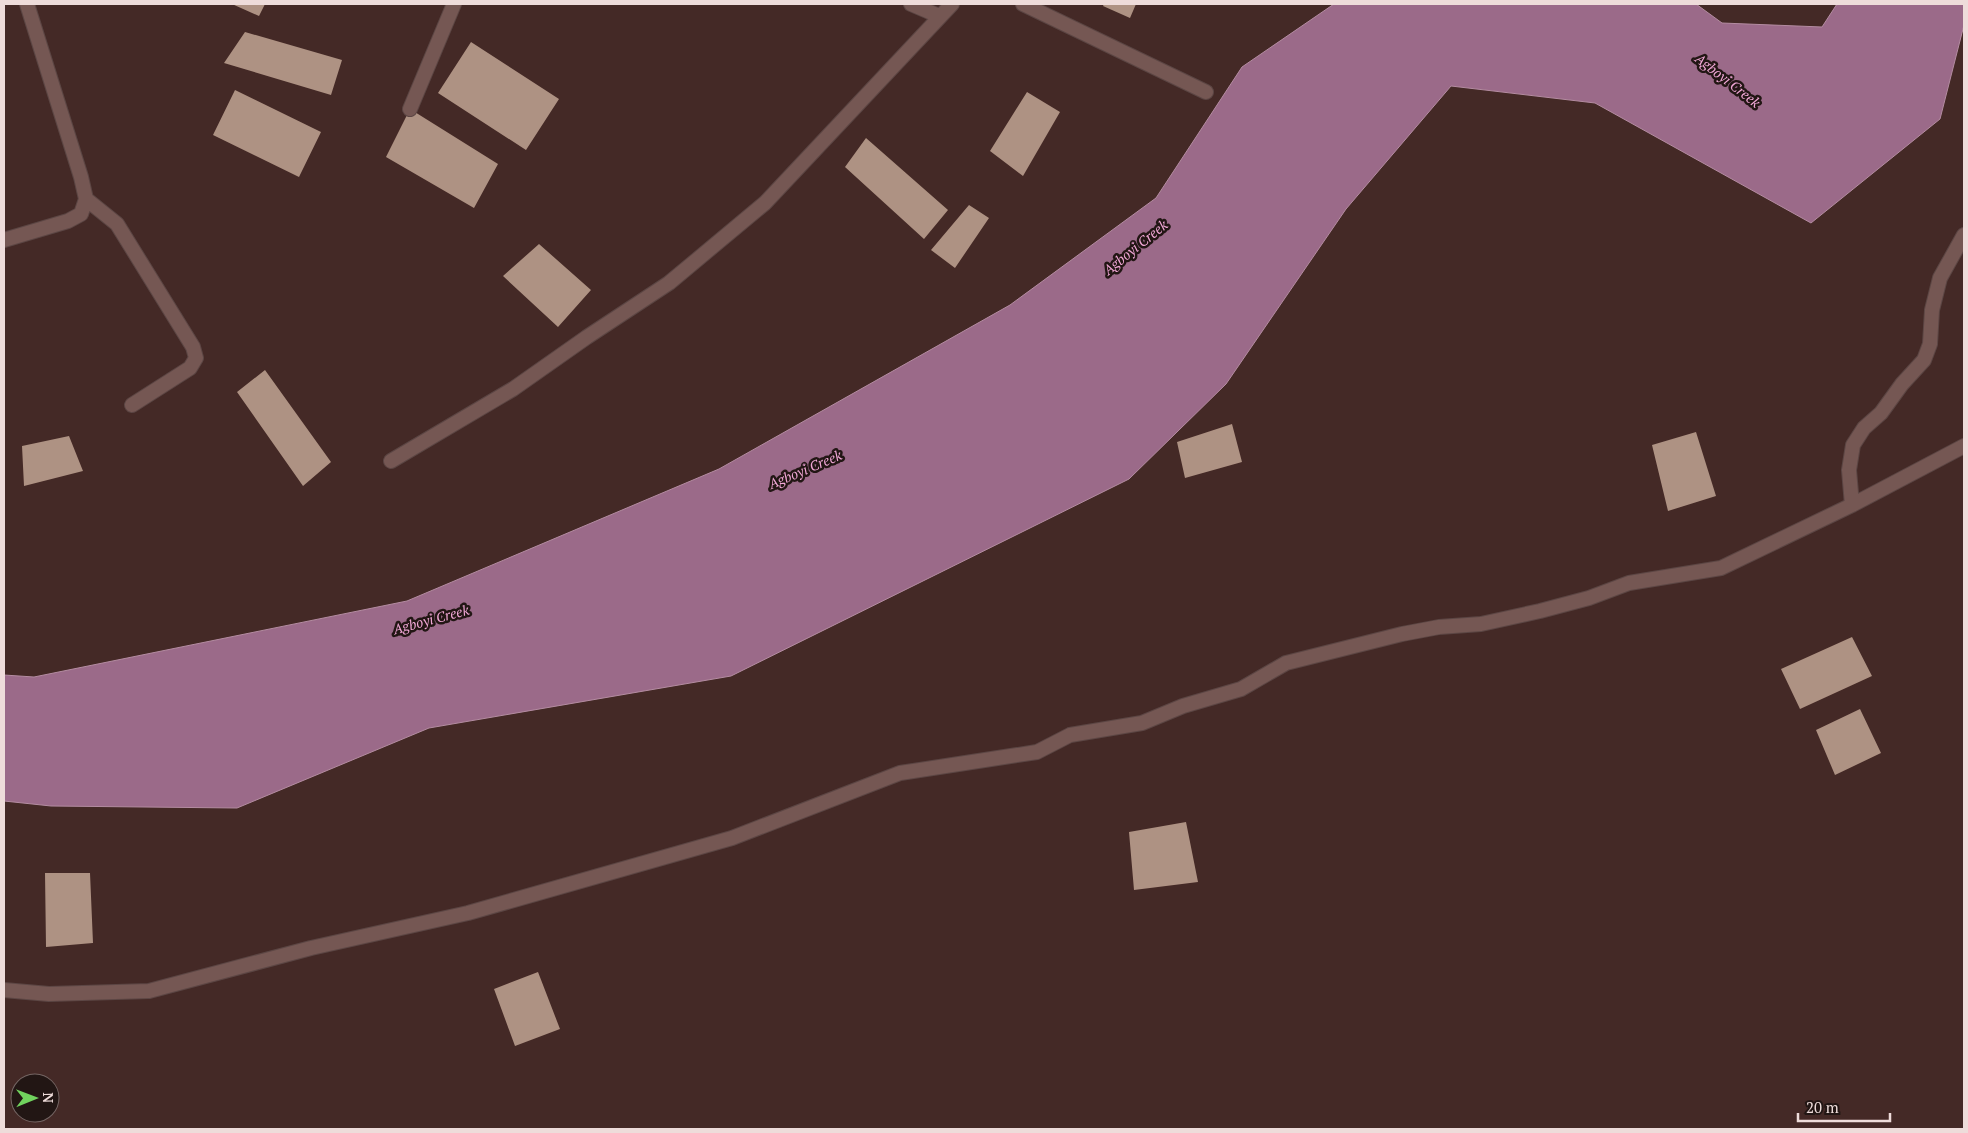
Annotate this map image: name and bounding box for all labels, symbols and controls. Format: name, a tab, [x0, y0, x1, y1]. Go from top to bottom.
water label: Agboyi Creek	[1691, 48, 1765, 112]
water label: Agboyi Creek	[1098, 215, 1171, 279]
water label: Agboyi Creek	[765, 445, 845, 493]
water label: Agboyi Creek	[390, 600, 471, 639]
north arrow	[10, 1073, 60, 1123]
scale bar	[1798, 1090, 1890, 1122]
text: N	[39, 1092, 58, 1104]
text: 20 m	[1806, 1097, 1839, 1117]

